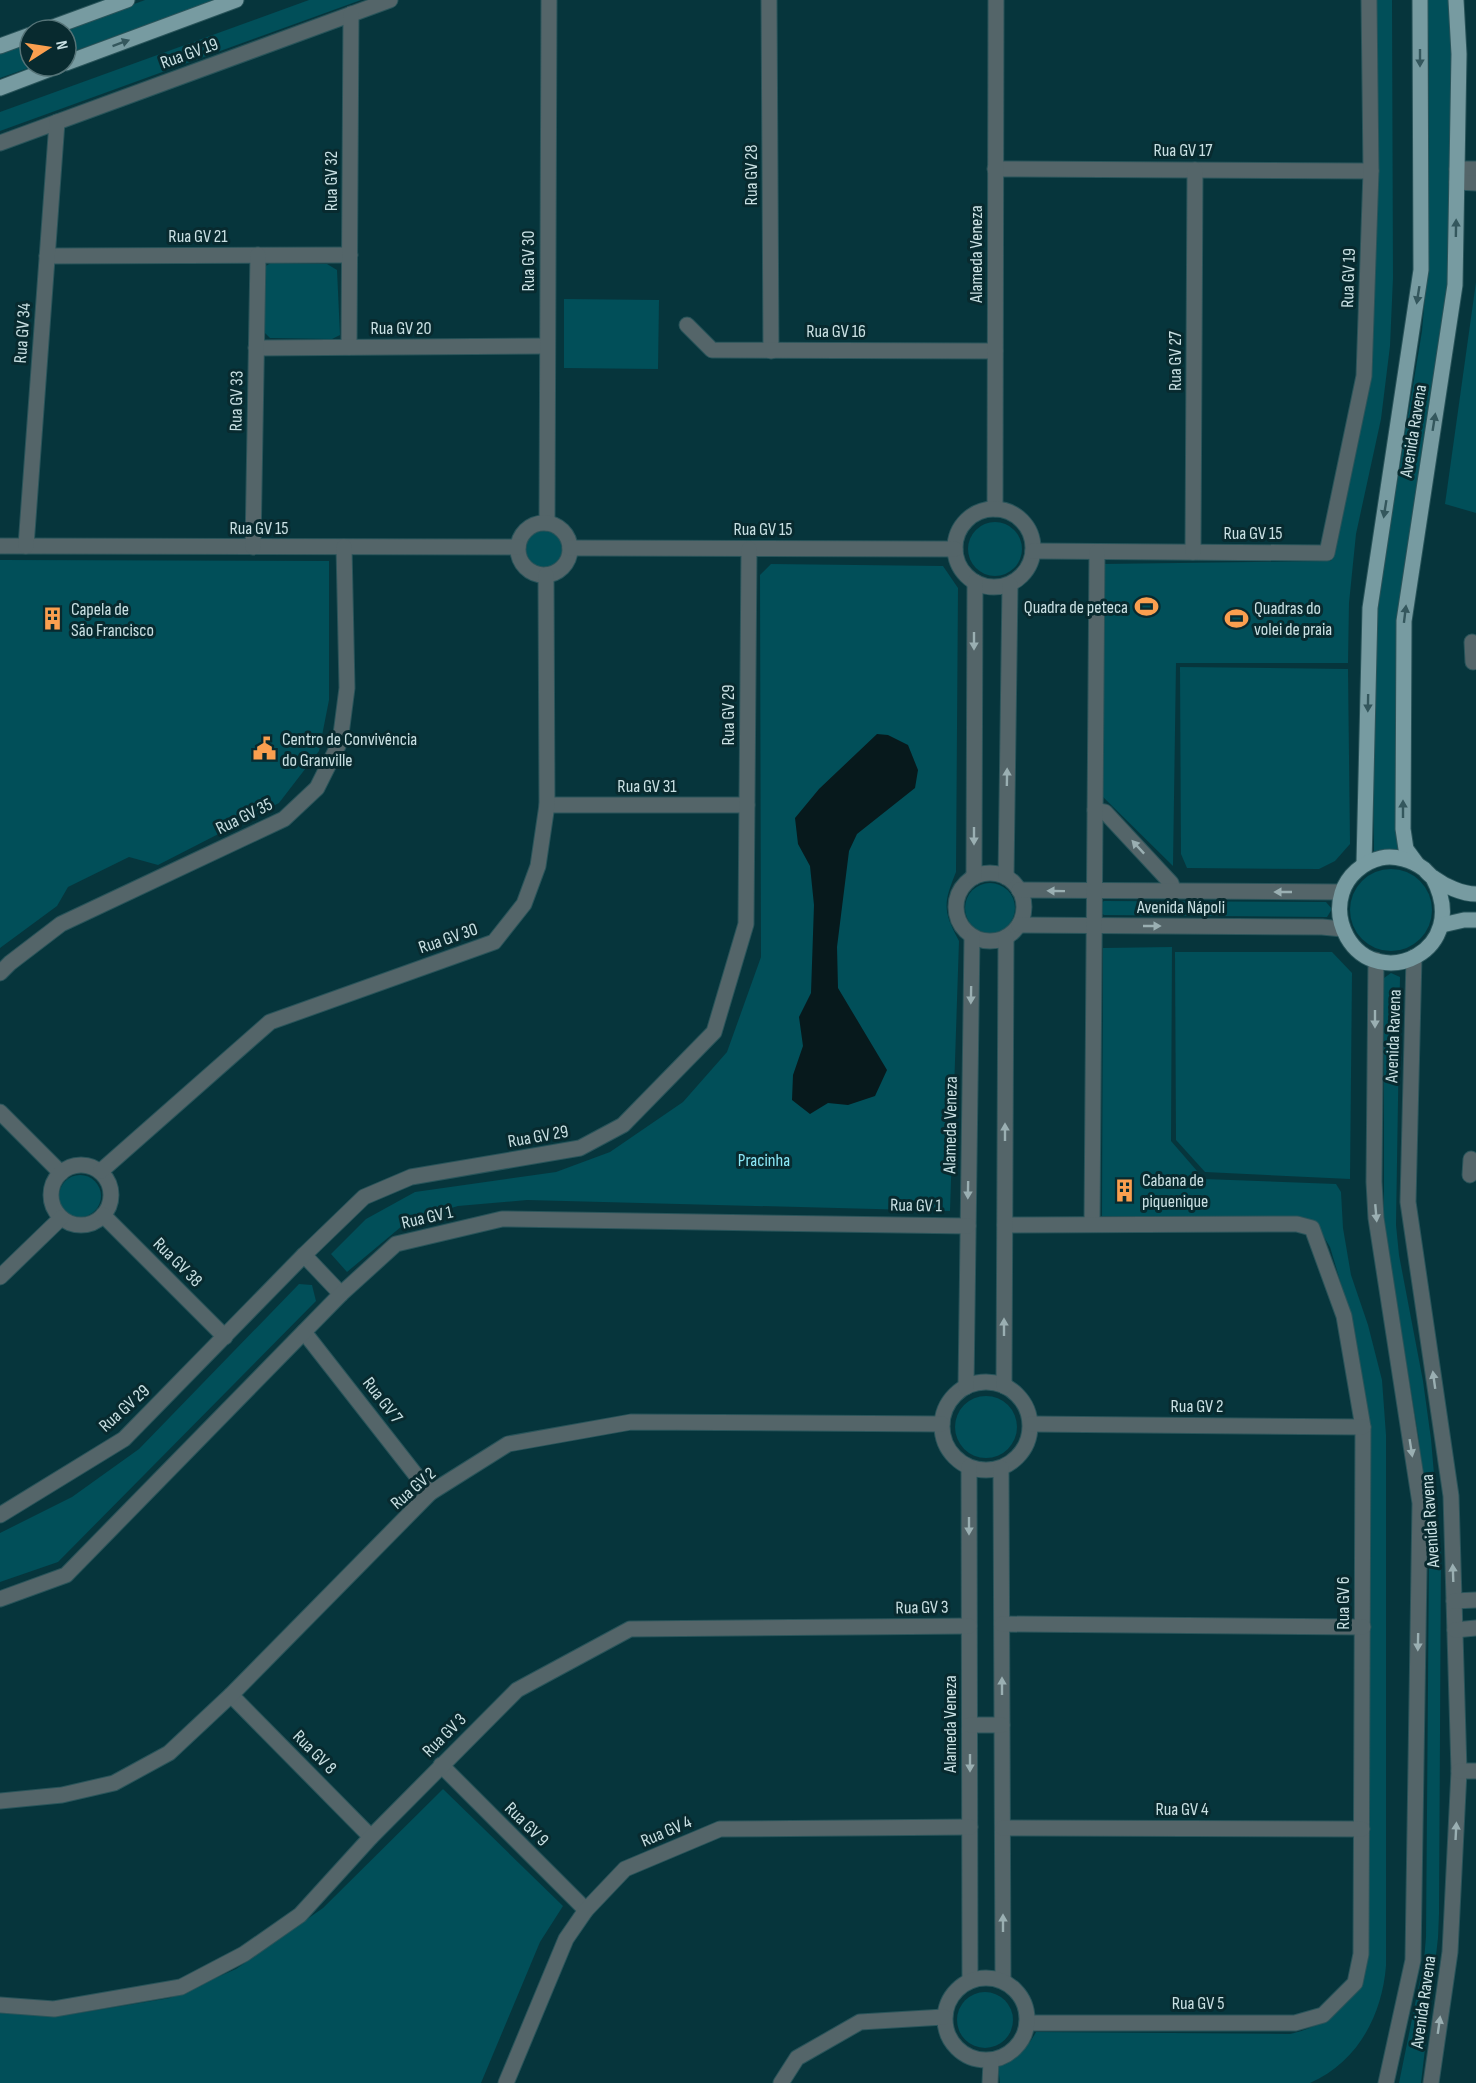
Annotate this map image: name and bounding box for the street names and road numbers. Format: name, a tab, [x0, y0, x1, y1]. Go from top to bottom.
street label: Rua GV 19	[157, 33, 221, 74]
street label: Rua GV 17	[1154, 140, 1213, 161]
street label: Rua GV 28	[741, 144, 762, 205]
street label: Rua GV 32	[321, 151, 342, 211]
street label: Alameda Veneza	[966, 205, 987, 304]
street label: Rua GV 21	[168, 226, 228, 247]
street label: Rua GV 30	[518, 230, 539, 292]
street label: Rua GV 19	[1337, 248, 1360, 308]
street label: Rua GV 34	[10, 302, 35, 364]
street label: Rua GV 20	[371, 318, 431, 339]
street label: Rua GV 16	[806, 321, 866, 342]
street label: Rua GV 27	[1165, 330, 1186, 391]
street label: Rua GV 33	[225, 371, 248, 431]
street label: Avenida Ravena	[1396, 383, 1431, 480]
street label: Rua GV 15	[229, 518, 289, 539]
street label: Rua GV 15	[733, 519, 793, 540]
street label: Rua GV 15	[1223, 523, 1283, 544]
street label: Rua GV 29	[718, 685, 739, 745]
street label: Rua GV 31	[617, 776, 677, 797]
street label: Rua GV 35	[213, 794, 276, 839]
street label: Avenida Nápoli	[1136, 897, 1225, 918]
street label: Rua GV 30	[416, 919, 480, 958]
street label: Avenida Ravena	[1381, 989, 1406, 1084]
street label: Alameda Veneza	[939, 1076, 962, 1175]
street label: Rua GV 29	[506, 1121, 570, 1152]
street label: Rua GV 1	[890, 1195, 943, 1216]
street label: Rua GV 1	[400, 1201, 455, 1234]
street label: Rua GV 38	[149, 1233, 207, 1291]
street label: Rua GV 7	[358, 1373, 408, 1428]
street label: Rua GV 29	[95, 1380, 154, 1437]
street label: Rua GV 2	[1171, 1396, 1223, 1417]
street label: Rua GV 2	[386, 1463, 440, 1514]
street label: Avenida Ravena	[1417, 1474, 1444, 1569]
street label: Rua GV 6	[1333, 1576, 1354, 1630]
street label: Rua GV 3	[895, 1597, 949, 1618]
street label: Alameda Veneza	[940, 1675, 961, 1774]
street label: Rua GV 3	[418, 1709, 471, 1762]
street label: Rua GV 8	[288, 1726, 341, 1779]
street label: Rua GV 9	[500, 1798, 553, 1851]
street label: Rua GV 4	[1155, 1799, 1209, 1820]
street label: Rua GV 4	[638, 1811, 695, 1851]
street label: Avenida Ravena	[1406, 1954, 1440, 2051]
street label: Rua GV 5	[1172, 1993, 1224, 2014]

